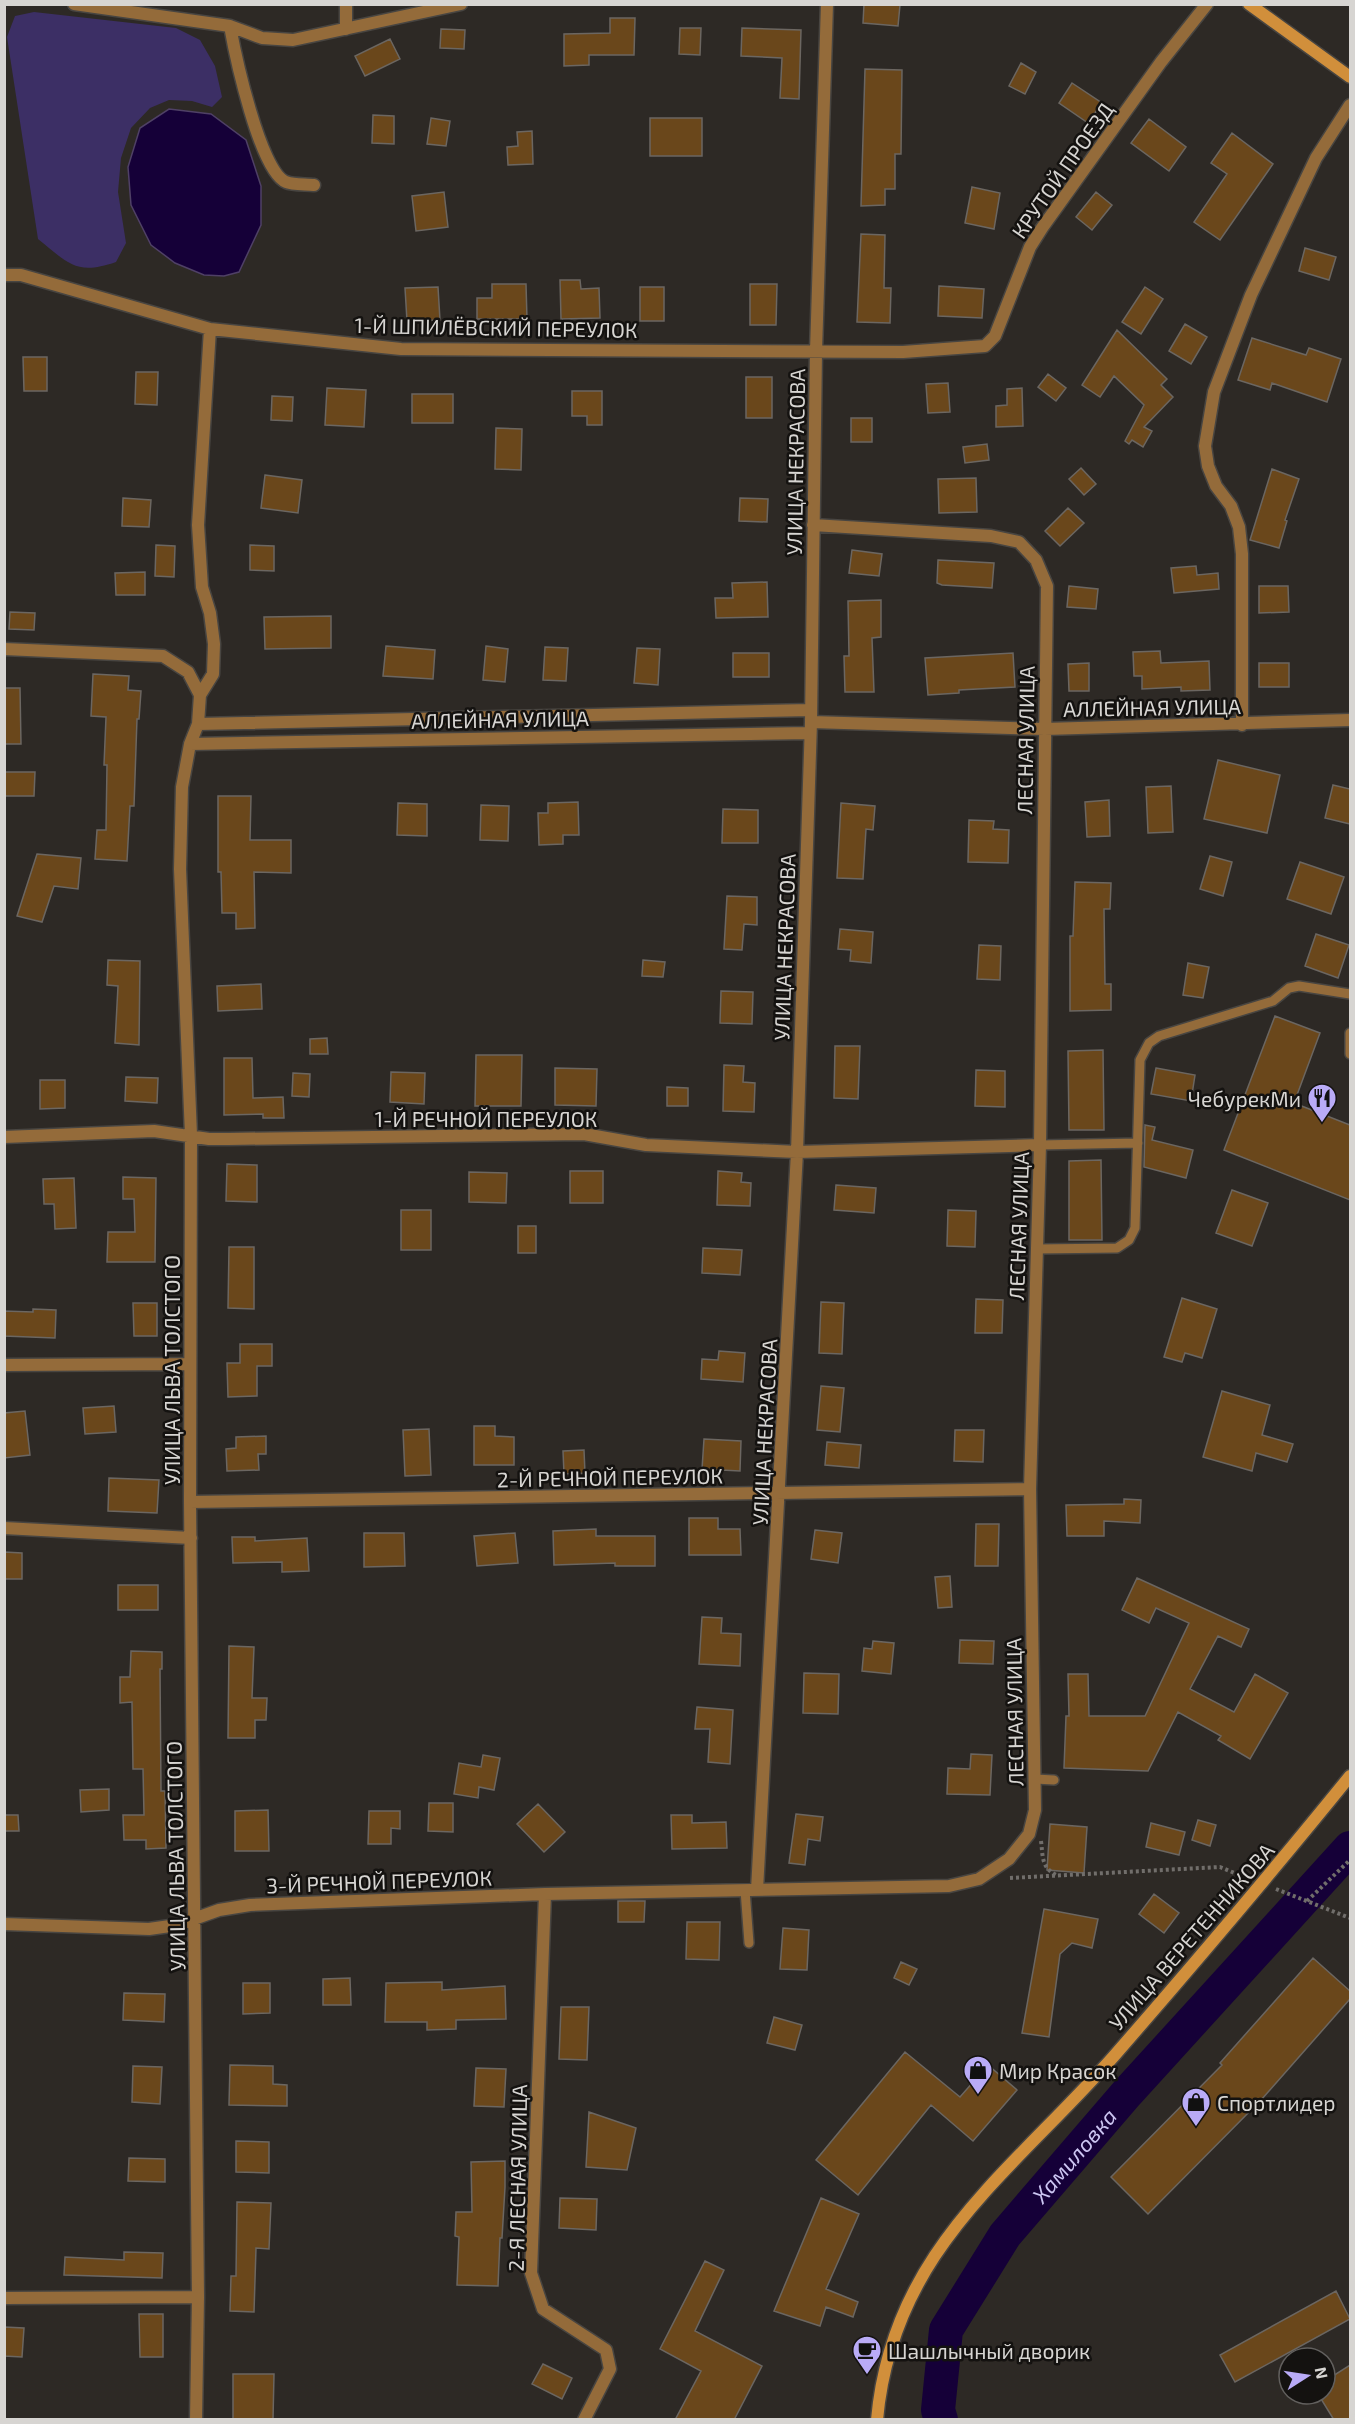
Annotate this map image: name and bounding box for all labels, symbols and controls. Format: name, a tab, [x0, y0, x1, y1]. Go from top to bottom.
street label: КРУТОЙ ПРОЕЗД	[1006, 97, 1118, 243]
street label: 1-Й ШПИЛЁВСКИЙ ПЕРЕУЛОК	[354, 312, 638, 342]
street label: УЛИЦА НЕКРАСОВА	[781, 368, 809, 556]
street label: ЛЕСНАЯ УЛИЦА	[1011, 666, 1039, 814]
street label: АЛЛЕЙНАЯ УЛИЦА	[1063, 693, 1241, 721]
street label: АЛЛЕЙНАЯ УЛИЦА	[411, 705, 589, 733]
street label: УЛИЦА НЕКРАСОВА	[768, 853, 800, 1041]
restaurant icon: ЧебурекМи	[1306, 1082, 1338, 1124]
place label: ЧебурекМи	[1188, 1086, 1301, 1112]
street label: 1-Й РЕЧНОЙ ПЕРЕУЛОК	[375, 1106, 597, 1131]
street label: ЛЕСНАЯ УЛИЦА	[1003, 1151, 1033, 1301]
street label: УЛИЦА ЛЬВА ТОЛСТОГО	[159, 1255, 184, 1485]
street label: УЛИЦА НЕКРАСОВА	[747, 1338, 781, 1526]
street label: 2-Й РЕЧНОЙ ПЕРЕУЛОК	[497, 1463, 723, 1491]
street label: ЛЕСНАЯ УЛИЦА	[1000, 1638, 1028, 1786]
street label: УЛИЦА ЛЬВА ТОЛСТОГО	[160, 1741, 190, 1971]
street label: УЛИЦА ВЕРЕТЕННИКОВА	[1103, 1837, 1279, 2035]
street label: 3-Й РЕЧНОЙ ПЕРЕУЛОК	[266, 1865, 492, 1897]
shop icon: Мир Красок	[962, 2054, 994, 2096]
place label: Мир Красок	[999, 2058, 1117, 2083]
street label: 2-Я ЛЕСНАЯ УЛИЦА	[503, 2084, 531, 2272]
shop icon: Спортлидер	[1180, 2086, 1212, 2128]
place label: Спортлидер	[1217, 2090, 1336, 2115]
water label: Хамиловка	[1025, 2103, 1121, 2208]
cafe icon: Шашлычный дворик	[851, 2334, 883, 2376]
place label: Шашлычный дворик	[888, 2338, 1090, 2363]
north arrow	[1277, 2346, 1337, 2406]
text: N	[1312, 2365, 1333, 2380]

